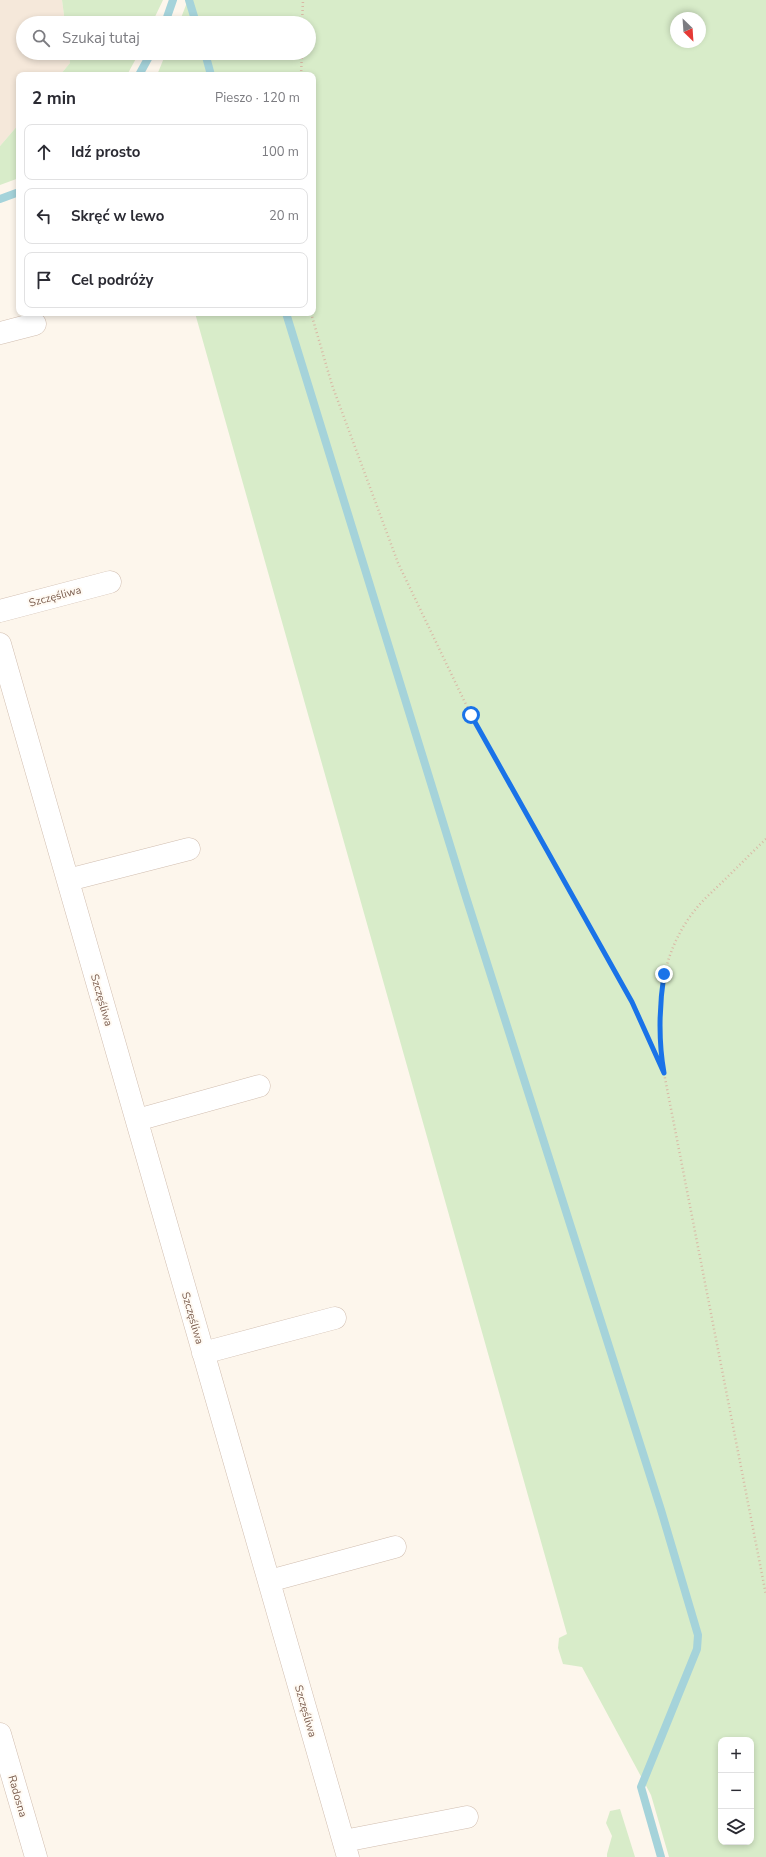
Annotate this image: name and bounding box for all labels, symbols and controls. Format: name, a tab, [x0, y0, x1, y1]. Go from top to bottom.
north arrow	[670, 12, 706, 48]
search box	[16, 16, 316, 60]
icon: search	[30, 27, 52, 49]
text: Szukaj tutaj	[62, 28, 140, 48]
text: 2 min	[32, 87, 76, 110]
text: Pieszo · 120 m	[215, 89, 300, 107]
icon: ahead	[33, 141, 55, 163]
text: Idź prosto	[71, 142, 140, 162]
text: 100 m	[261, 143, 299, 161]
icon: left	[33, 205, 55, 227]
text: Skręć w lewo	[71, 206, 164, 226]
text: 20 m	[269, 207, 299, 225]
icon: arrive	[33, 269, 55, 291]
text: Cel podróży	[71, 270, 153, 290]
street label: Szczęśliwa	[27, 582, 83, 611]
route start	[462, 706, 480, 724]
route end	[655, 965, 673, 983]
street label: Szczęśliwa	[87, 972, 116, 1028]
street label: Szczęśliwa	[178, 1290, 207, 1346]
street label: Szczęśliwa	[291, 1683, 320, 1739]
map controls	[718, 1737, 754, 1845]
button: +	[718, 1737, 754, 1773]
street label: Radosna	[4, 1773, 31, 1819]
button: −	[718, 1773, 754, 1809]
button: layers	[718, 1809, 754, 1845]

